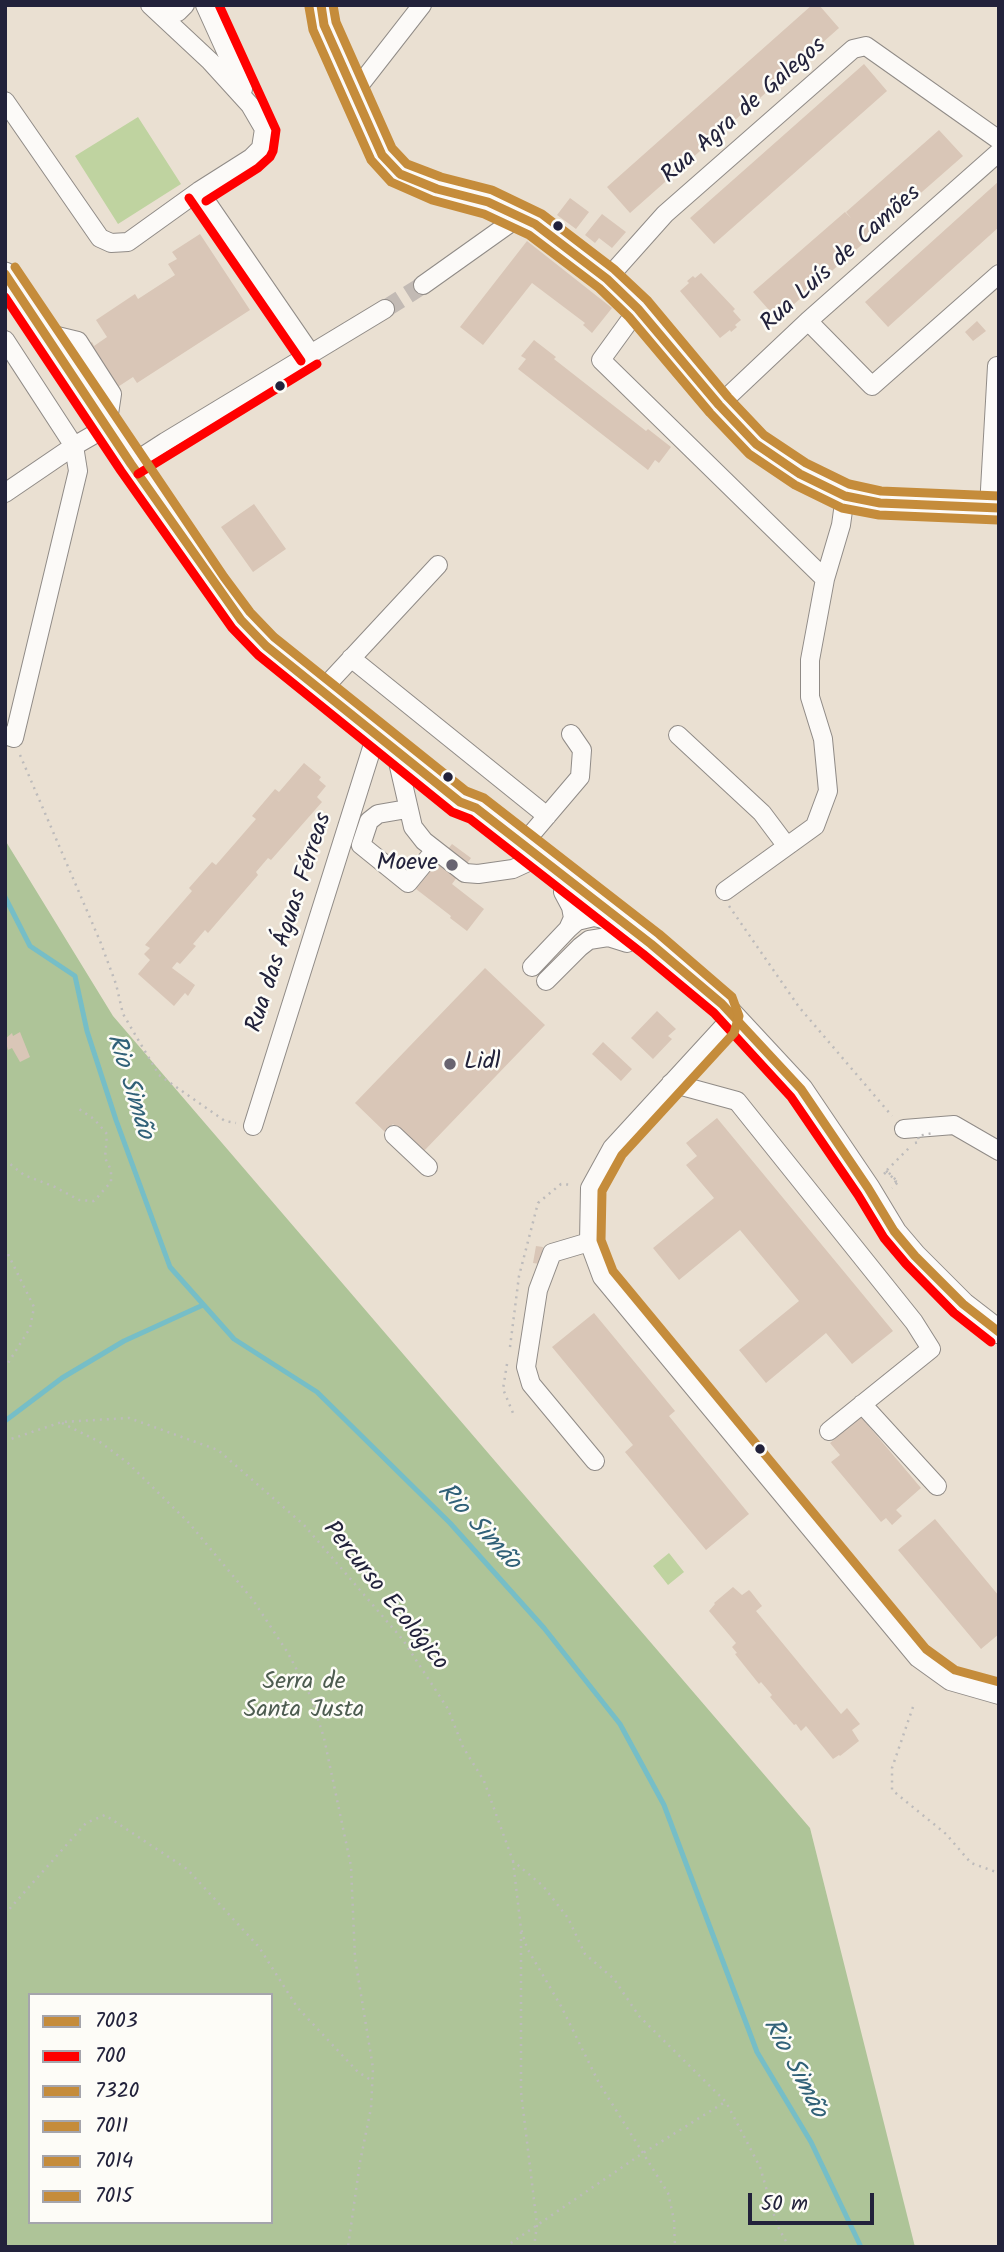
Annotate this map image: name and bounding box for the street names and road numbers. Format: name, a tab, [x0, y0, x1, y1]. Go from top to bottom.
street label: Rua Agra de Galegos	[657, 33, 833, 191]
street label: Rua Luís de Camões	[756, 180, 928, 340]
street label: Rua das Águas Férreas	[242, 809, 340, 1037]
street label: Percurso Ecológico	[315, 1517, 453, 1677]

